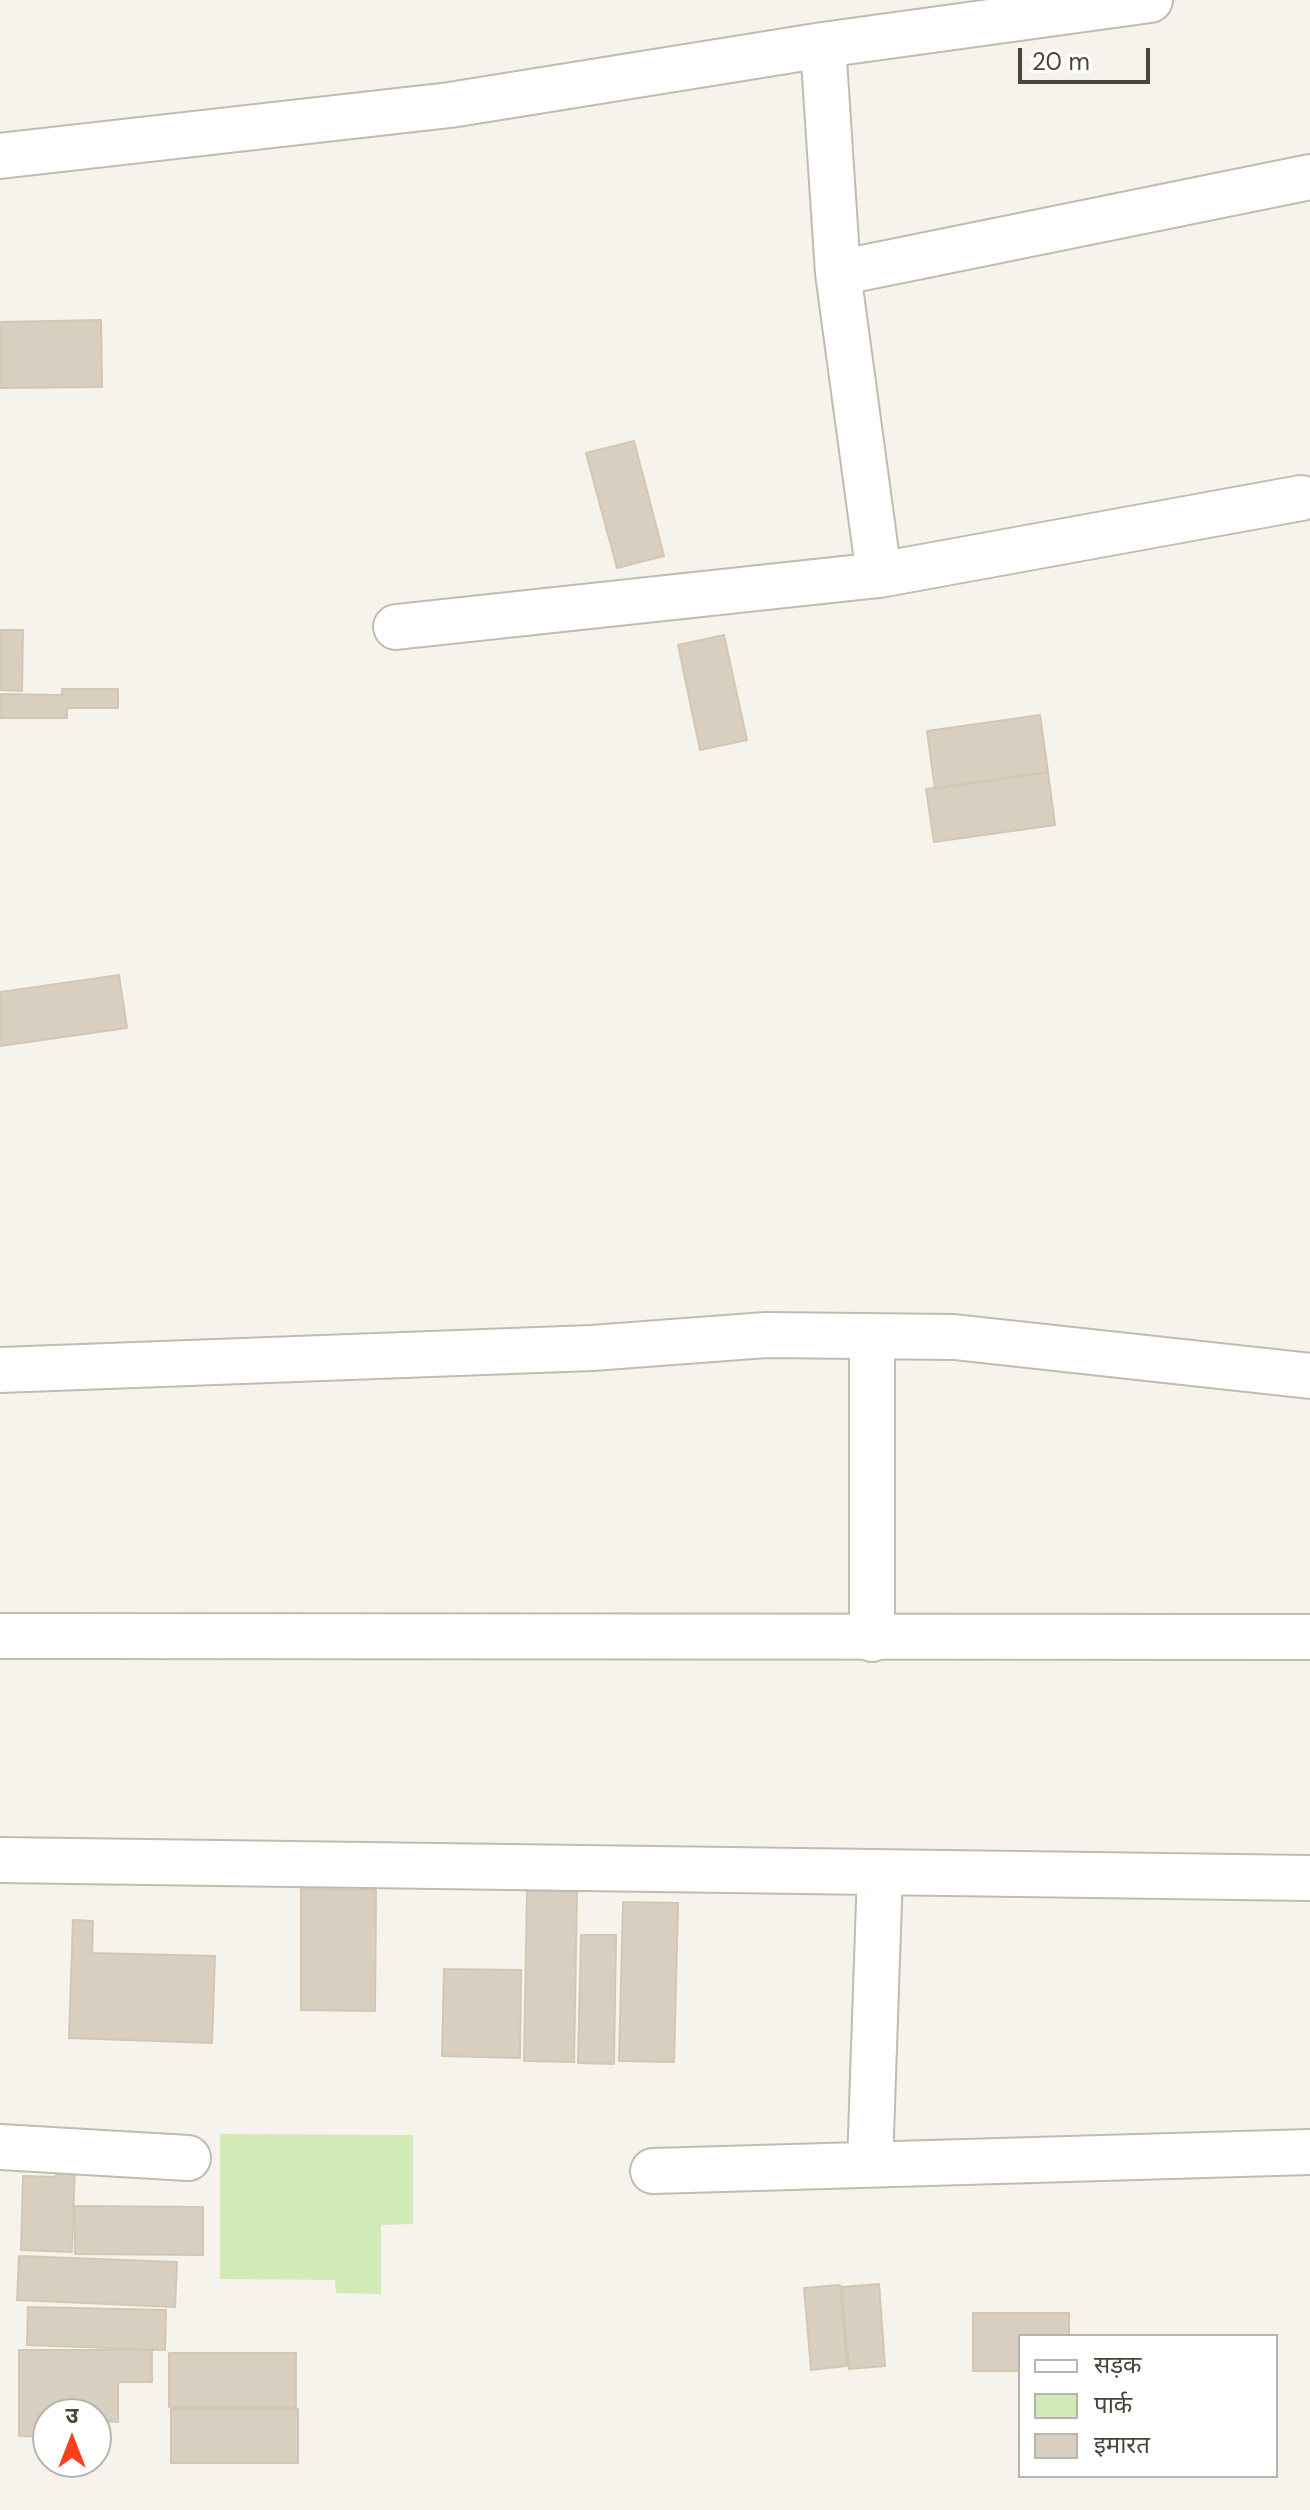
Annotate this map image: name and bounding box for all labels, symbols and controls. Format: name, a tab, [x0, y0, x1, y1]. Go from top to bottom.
scale bar	[1022, 32, 1154, 82]
text: 20 m	[1032, 46, 1090, 77]
legend	[1018, 2334, 1278, 2478]
text: सड़क	[1094, 2349, 1142, 2380]
text: पार्क	[1094, 2389, 1132, 2420]
north arrow	[32, 2398, 112, 2478]
text: उ	[66, 2401, 78, 2430]
text: इमारत	[1094, 2429, 1150, 2460]

